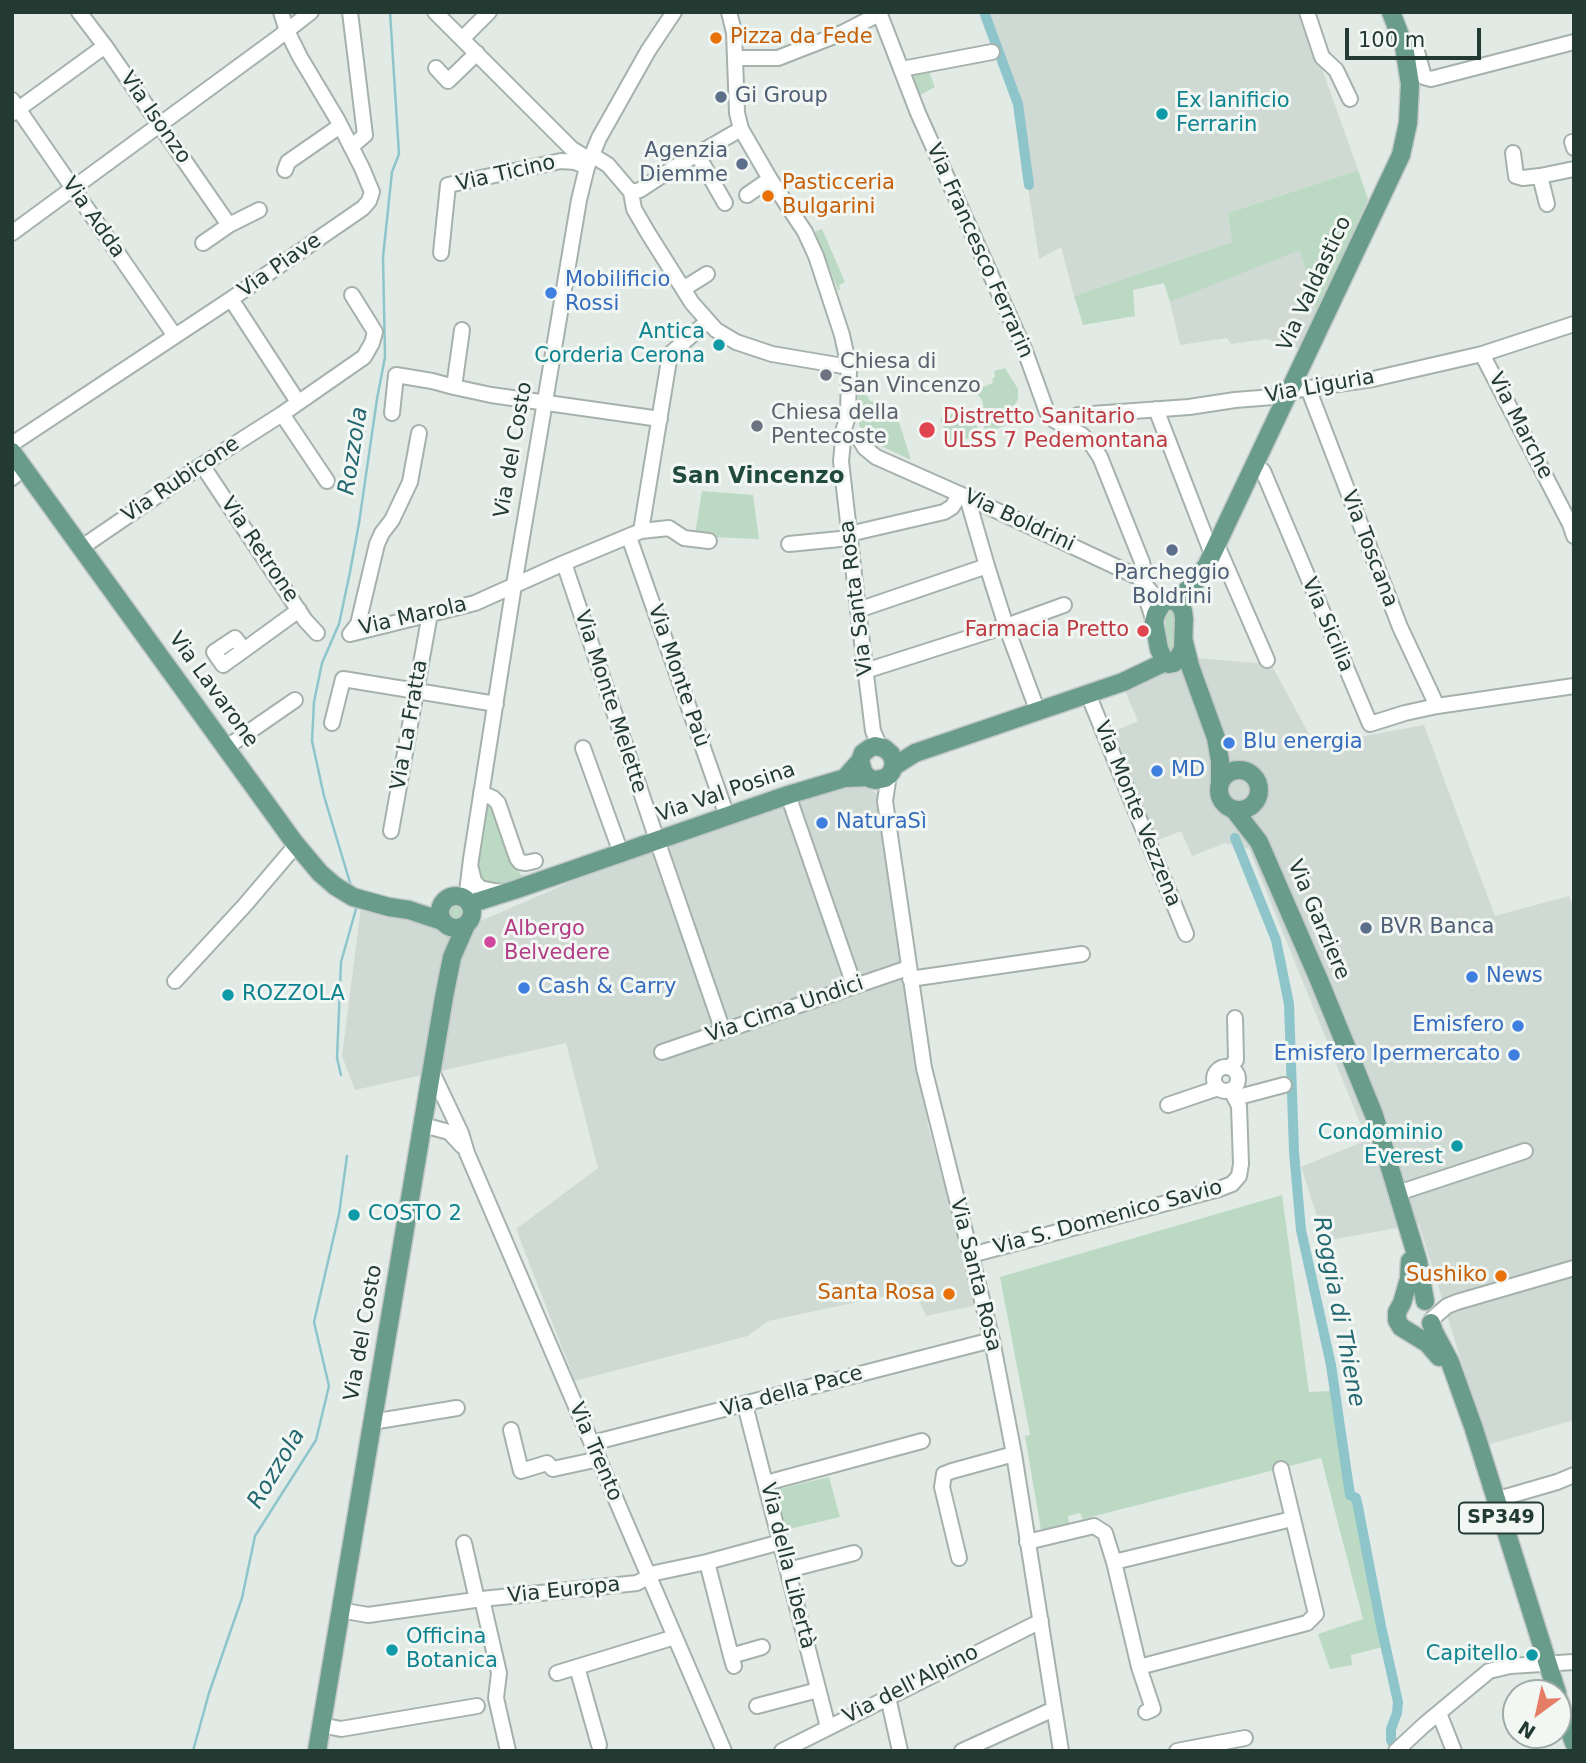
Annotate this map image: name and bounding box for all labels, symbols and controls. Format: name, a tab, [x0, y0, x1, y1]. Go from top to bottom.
scale bar	[1348, 14, 1484, 58]
place label: Pizza da Fede	[730, 25, 873, 51]
text: 100 m	[1358, 28, 1425, 52]
marker: Pizza da Fede	[708, 30, 724, 46]
street label: Via Isonzo	[114, 67, 196, 169]
place label: Gi Group	[735, 84, 828, 110]
marker: Gi Group	[713, 89, 729, 105]
place label: Ex lanificio Ferrarin	[1176, 89, 1290, 139]
marker: Ex lanificio Ferrarin	[1154, 106, 1170, 122]
place label: Agenzia Diemme	[639, 139, 728, 189]
street label: Via Francesco Ferrarin	[920, 140, 1038, 362]
street label: Via Ticino	[454, 150, 558, 198]
marker: Agenzia Diemme	[734, 156, 750, 172]
place label: Pasticceria Bulgarini	[782, 171, 895, 221]
street label: Via Adda	[56, 173, 130, 263]
marker: Pasticceria Bulgarini	[760, 188, 776, 204]
street label: Via Valdastico	[1273, 212, 1357, 356]
street label: Via Piave	[234, 228, 326, 304]
place label: Mobilificio Rossi	[565, 268, 670, 318]
marker: Mobilificio Rossi	[543, 285, 559, 301]
place label: Antica Corderia Cerona	[534, 320, 705, 370]
marker: Antica Corderia Cerona	[711, 337, 727, 353]
place label: Chiesa di San Vincenzo	[840, 350, 981, 400]
street label: Via Liguria	[1263, 365, 1377, 409]
marker: Chiesa di San Vincenzo	[818, 367, 834, 383]
street label: Via Marche	[1482, 369, 1558, 483]
street label: Via del Costo	[490, 380, 538, 520]
place label: Chiesa della Pentecoste	[771, 401, 899, 451]
water label: Rozzola	[333, 405, 375, 497]
place label: Distretto Sanitario ULSS 7 Pedemontana	[943, 405, 1168, 455]
marker: Chiesa della Pentecoste	[749, 418, 765, 434]
marker: Distretto Sanitario ULSS 7 Pedemontana	[917, 420, 937, 440]
street label: Via Rubicone	[118, 432, 244, 528]
district label: San Vincenzo	[672, 463, 844, 491]
street label: Via Boldrini	[960, 484, 1078, 558]
street label: Via Toscana	[1335, 487, 1403, 611]
street label: Via Retrone	[215, 493, 303, 607]
street label: Via Santa Rosa	[835, 519, 879, 677]
marker: Parcheggio Boldrini	[1164, 542, 1180, 558]
place label: Parcheggio Boldrini	[1114, 561, 1230, 611]
street label: Via Sicilia	[1296, 574, 1358, 676]
street label: Via Marola	[357, 592, 469, 642]
street label: Via Monte Paù	[642, 601, 714, 751]
street label: Via Monte Melette	[569, 607, 651, 797]
place label: Farmacia Pretto	[965, 618, 1129, 644]
marker: Farmacia Pretto	[1135, 623, 1151, 639]
street label: Via Lavarone	[163, 627, 263, 753]
street label: Via La Fratta	[386, 658, 434, 792]
street label: Via Monte Vezzena	[1088, 717, 1186, 911]
place label: Blu energia	[1243, 730, 1363, 756]
marker: Blu energia	[1221, 735, 1237, 751]
street label: Via Val Posina	[653, 757, 799, 829]
place label: MD	[1171, 758, 1205, 784]
marker: MD	[1149, 763, 1165, 779]
place label: NaturaSì	[836, 810, 927, 836]
marker: NaturaSì	[814, 815, 830, 831]
street label: Via Garziere	[1281, 856, 1355, 984]
place label: BVR Banca	[1380, 915, 1494, 941]
place label: Albergo Belvedere	[504, 917, 610, 967]
marker: BVR Banca	[1358, 920, 1374, 936]
marker: Albergo Belvedere	[482, 934, 498, 950]
place label: News	[1486, 964, 1543, 990]
marker: News	[1464, 969, 1480, 985]
street label: Via Cima Undici	[703, 971, 867, 1049]
place label: Cash & Carry	[538, 975, 676, 1001]
marker: Cash & Carry	[516, 980, 532, 996]
place label: ROZZOLA	[242, 982, 345, 1008]
marker: ROZZOLA	[220, 987, 236, 1003]
place label: Emisfero	[1412, 1013, 1504, 1039]
marker: Emisfero	[1510, 1018, 1526, 1034]
place label: Emisfero Ipermercato	[1274, 1042, 1500, 1068]
marker: Emisfero Ipermercato	[1506, 1047, 1522, 1063]
place label: Condominio Everest	[1318, 1121, 1443, 1171]
marker: Condominio Everest	[1449, 1138, 1465, 1154]
street label: Via S. Domenico Savio	[991, 1175, 1225, 1261]
street label: Via Santa Rosa	[944, 1196, 1006, 1354]
place label: COSTO 2	[368, 1202, 462, 1228]
marker: COSTO 2	[346, 1207, 362, 1223]
water label: Roggia di Thiene	[1306, 1215, 1370, 1409]
street label: Via del Costo	[340, 1263, 388, 1403]
place label: Sushiko	[1406, 1263, 1487, 1289]
marker: Sushiko	[1493, 1268, 1509, 1284]
place label: Santa Rosa	[817, 1281, 935, 1307]
marker: Santa Rosa	[941, 1286, 957, 1302]
street label: Via della Pace	[718, 1361, 866, 1423]
street label: Via Trento	[563, 1399, 627, 1505]
water label: Rozzola	[242, 1424, 312, 1514]
street label: Via della Libertà	[754, 1480, 820, 1652]
road number: SP349	[1459, 1502, 1543, 1534]
street label: Via Europa	[506, 1573, 622, 1609]
place label: Officina Botanica	[406, 1625, 498, 1675]
street label: Via dell'Alpino	[839, 1640, 983, 1730]
marker: Officina Botanica	[384, 1642, 400, 1658]
place label: Capitello	[1426, 1642, 1518, 1668]
marker: Capitello	[1524, 1647, 1540, 1663]
north arrow	[1502, 1679, 1572, 1749]
text: N	[1514, 1716, 1539, 1743]

